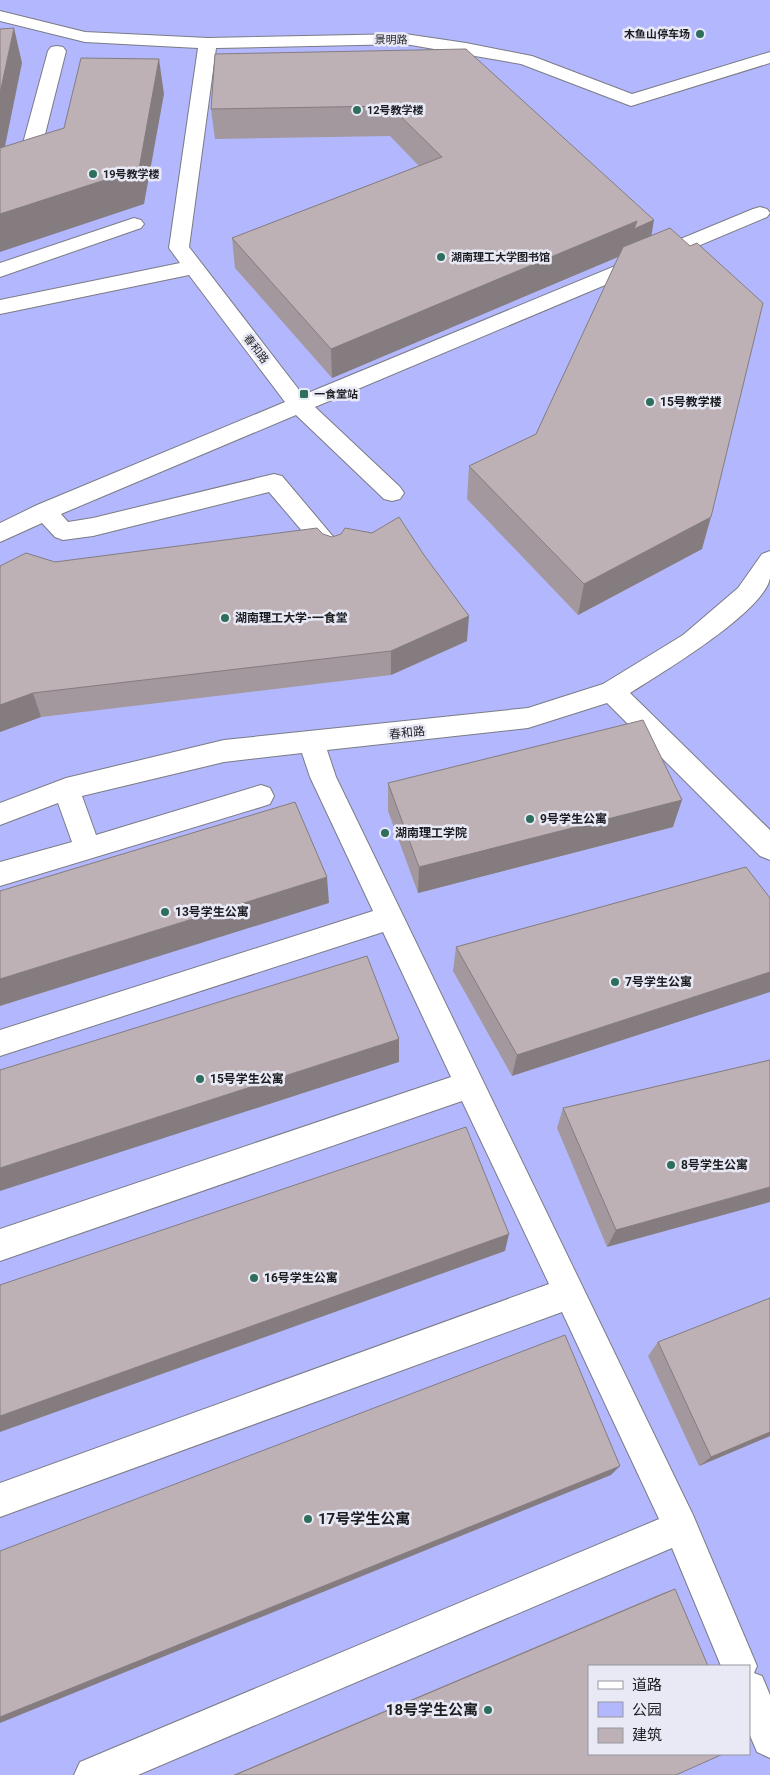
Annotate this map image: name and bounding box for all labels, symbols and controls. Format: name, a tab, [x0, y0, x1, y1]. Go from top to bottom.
place label: 木鱼山停车场	[624, 28, 690, 41]
marker: 木鱼山停车场	[694, 28, 706, 40]
street label: 景明路	[374, 33, 408, 47]
marker: 12号教学楼	[351, 104, 363, 116]
place label: 12号教学楼	[367, 104, 424, 117]
marker: 19号教学楼	[87, 168, 99, 180]
place label: 19号教学楼	[103, 168, 160, 181]
marker: 湖南理工大学图书馆	[435, 251, 447, 263]
place label: 湖南理工大学图书馆	[451, 251, 550, 264]
street label: 春和路	[241, 332, 271, 366]
marker: 一食堂站	[298, 388, 310, 400]
place label: 一食堂站	[314, 388, 358, 401]
place label: 15号教学楼	[660, 395, 722, 409]
marker: 15号教学楼	[644, 396, 656, 408]
place label: 湖南理工大学-一食堂	[235, 611, 348, 625]
marker: 湖南理工大学-一食堂	[219, 612, 231, 624]
street label: 春和路	[388, 724, 426, 742]
place label: 9号学生公寓	[540, 812, 607, 826]
marker: 9号学生公寓	[524, 813, 536, 825]
place label: 湖南理工学院	[395, 826, 467, 840]
marker: 湖南理工学院	[379, 827, 391, 839]
place label: 13号学生公寓	[175, 905, 249, 919]
marker: 13号学生公寓	[159, 906, 171, 918]
place label: 7号学生公寓	[625, 975, 692, 989]
marker: 7号学生公寓	[609, 976, 621, 988]
place label: 15号学生公寓	[210, 1072, 284, 1086]
marker: 15号学生公寓	[194, 1073, 206, 1085]
place label: 8号学生公寓	[681, 1158, 748, 1172]
marker: 8号学生公寓	[665, 1159, 677, 1171]
place label: 16号学生公寓	[264, 1271, 338, 1285]
marker: 16号学生公寓	[248, 1272, 260, 1284]
place label: 17号学生公寓	[318, 1510, 410, 1528]
marker: 17号学生公寓	[302, 1513, 314, 1525]
legend	[588, 1665, 750, 1755]
text: 道路	[632, 1676, 662, 1694]
place label: 18号学生公寓	[386, 1701, 478, 1719]
text: 公园	[632, 1701, 662, 1719]
marker: 18号学生公寓	[482, 1704, 494, 1716]
text: 建筑	[632, 1726, 662, 1744]

